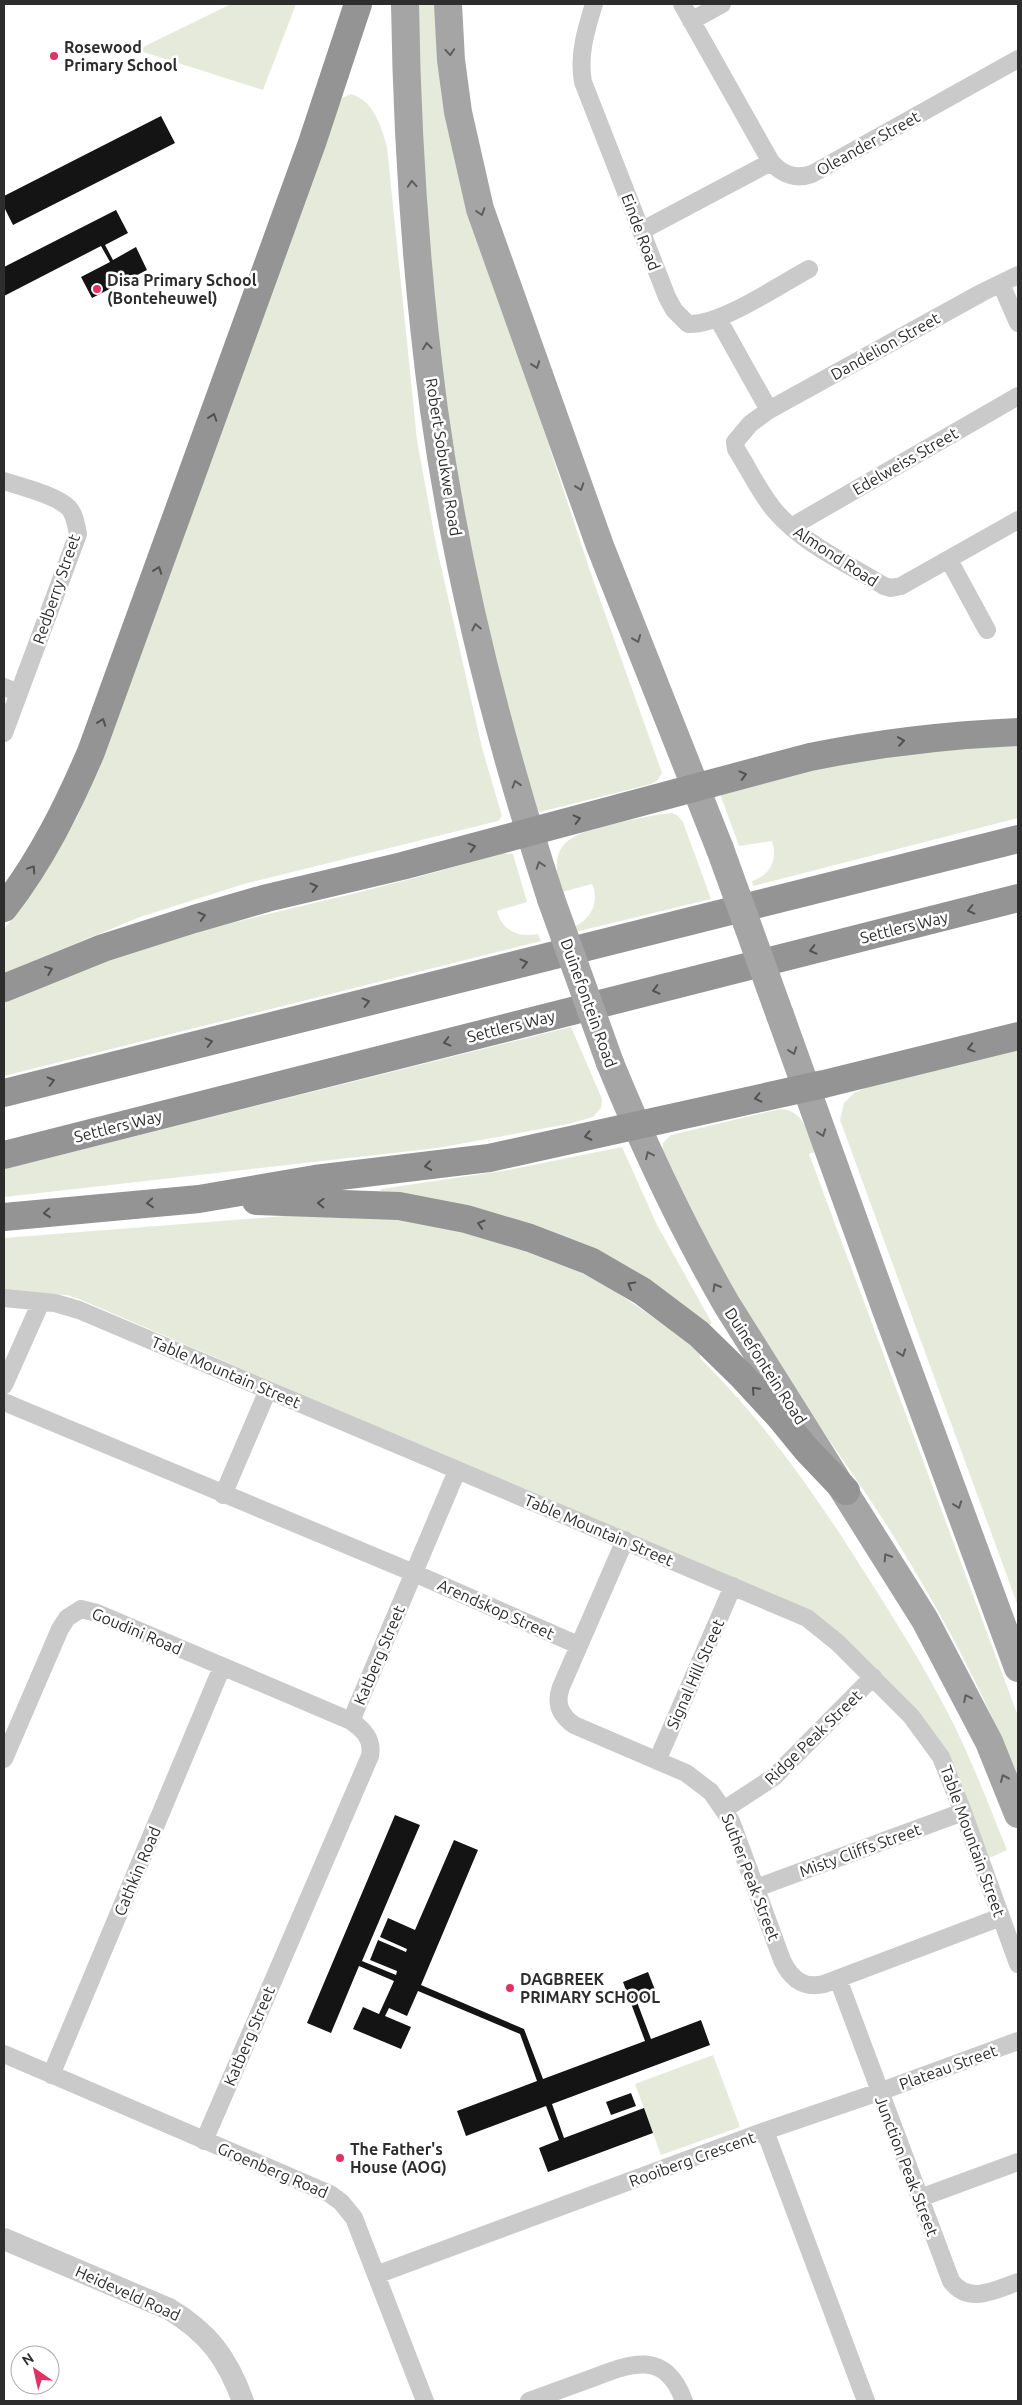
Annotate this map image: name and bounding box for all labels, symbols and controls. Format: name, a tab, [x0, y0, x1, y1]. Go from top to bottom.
place label: Rosewood Primary School	[64, 38, 178, 74]
one-way arrow	[445, 49, 456, 57]
marker: Rosewood Primary School	[48, 50, 60, 62]
street label: Oleander Street	[813, 107, 923, 179]
one-way arrow	[406, 180, 417, 188]
street label: Einde Road	[618, 191, 664, 273]
one-way arrow	[476, 207, 486, 215]
place label: Disa Primary School (Bonteheuwel)	[107, 271, 257, 308]
marker: Disa Primary School (Bonteheuwel)	[91, 283, 103, 295]
street label: Dandelion Street	[827, 308, 943, 383]
one-way arrow	[422, 342, 433, 350]
one-way arrow	[530, 360, 540, 369]
street label: Robert Sobukwe Road	[423, 377, 465, 537]
one-way arrow	[207, 413, 217, 421]
street label: Edelweiss Street	[849, 423, 961, 498]
one-way arrow	[574, 482, 584, 491]
street label: Almond Road	[791, 522, 881, 590]
street label: Redberry Street	[29, 531, 83, 646]
one-way arrow	[152, 566, 162, 574]
one-way arrow	[471, 622, 482, 631]
one-way arrow	[631, 634, 642, 643]
one-way arrow	[96, 718, 106, 727]
one-way arrow	[898, 736, 906, 747]
one-way arrow	[738, 771, 746, 781]
one-way arrow	[511, 780, 521, 789]
one-way arrow	[572, 814, 580, 824]
one-way arrow	[467, 842, 475, 852]
one-way arrow	[536, 861, 546, 870]
one-way arrow	[26, 865, 35, 874]
one-way arrow	[310, 882, 319, 893]
one-way arrow	[967, 904, 975, 915]
street label: Settlers Way	[858, 907, 950, 947]
one-way arrow	[198, 912, 206, 922]
street label: Duinefontein Road	[557, 936, 621, 1070]
one-way arrow	[809, 944, 818, 955]
one-way arrow	[519, 958, 528, 969]
one-way arrow	[44, 966, 53, 976]
one-way arrow	[652, 984, 660, 994]
one-way arrow	[362, 998, 370, 1008]
street label: Settlers Way	[465, 1006, 557, 1046]
one-way arrow	[443, 1036, 452, 1047]
one-way arrow	[204, 1037, 213, 1048]
one-way arrow	[968, 1043, 976, 1053]
one-way arrow	[787, 1046, 797, 1054]
one-way arrow	[47, 1077, 55, 1087]
one-way arrow	[754, 1092, 763, 1103]
street label: Settlers Way	[72, 1106, 164, 1146]
one-way arrow	[816, 1128, 826, 1137]
one-way arrow	[583, 1130, 592, 1141]
one-way arrow	[645, 1152, 655, 1161]
one-way arrow	[424, 1161, 433, 1171]
one-way arrow	[146, 1197, 154, 1208]
one-way arrow	[317, 1198, 325, 1209]
one-way arrow	[43, 1207, 51, 1218]
one-way arrow	[477, 1219, 486, 1230]
one-way arrow	[628, 1281, 637, 1291]
one-way arrow	[713, 1284, 723, 1293]
street label: Duinefontein Road	[722, 1304, 810, 1428]
street label: Table Mountain Street	[149, 1332, 304, 1412]
one-way arrow	[896, 1348, 906, 1356]
one-way arrow	[752, 1386, 761, 1395]
street label: Table Mountain Street	[522, 1490, 677, 1570]
one-way arrow	[952, 1500, 962, 1509]
one-way arrow	[883, 1553, 893, 1562]
street label: Arendskop Street	[435, 1575, 558, 1643]
street label: Katberg Street	[350, 1602, 408, 1707]
street label: Goudini Road	[89, 1604, 185, 1658]
street label: Signal Hill Street	[663, 1616, 728, 1732]
street label: Ridge Peak Street	[761, 1686, 866, 1788]
one-way arrow	[963, 1694, 973, 1703]
street label: Table Mountain Street	[937, 1763, 1009, 1920]
one-way arrow	[1000, 1774, 1011, 1783]
street label: Suther Peak Street	[719, 1811, 784, 1944]
street label: Misty Cliffs Street	[797, 1819, 924, 1880]
street label: Cathkin Road	[110, 1824, 164, 1918]
place label: DAGBREEK PRIMARY SCHOOL	[520, 1970, 660, 2006]
marker: DAGBREEK PRIMARY SCHOOL	[504, 1982, 516, 1994]
street label: Katberg Street	[220, 1983, 278, 2088]
street label: Plateau Street	[897, 2041, 1000, 2093]
street label: Junction Peak Street	[872, 2093, 942, 2239]
street label: Rooiberg Crescent	[626, 2128, 758, 2190]
street label: Groenberg Road	[215, 2139, 331, 2201]
place label: The Father's House (AOG)	[350, 2140, 447, 2177]
marker: The Father's House (AOG)	[334, 2152, 346, 2164]
street label: Heideveld Road	[73, 2262, 183, 2324]
north arrow	[10, 2345, 60, 2395]
text: N	[19, 2350, 37, 2369]

